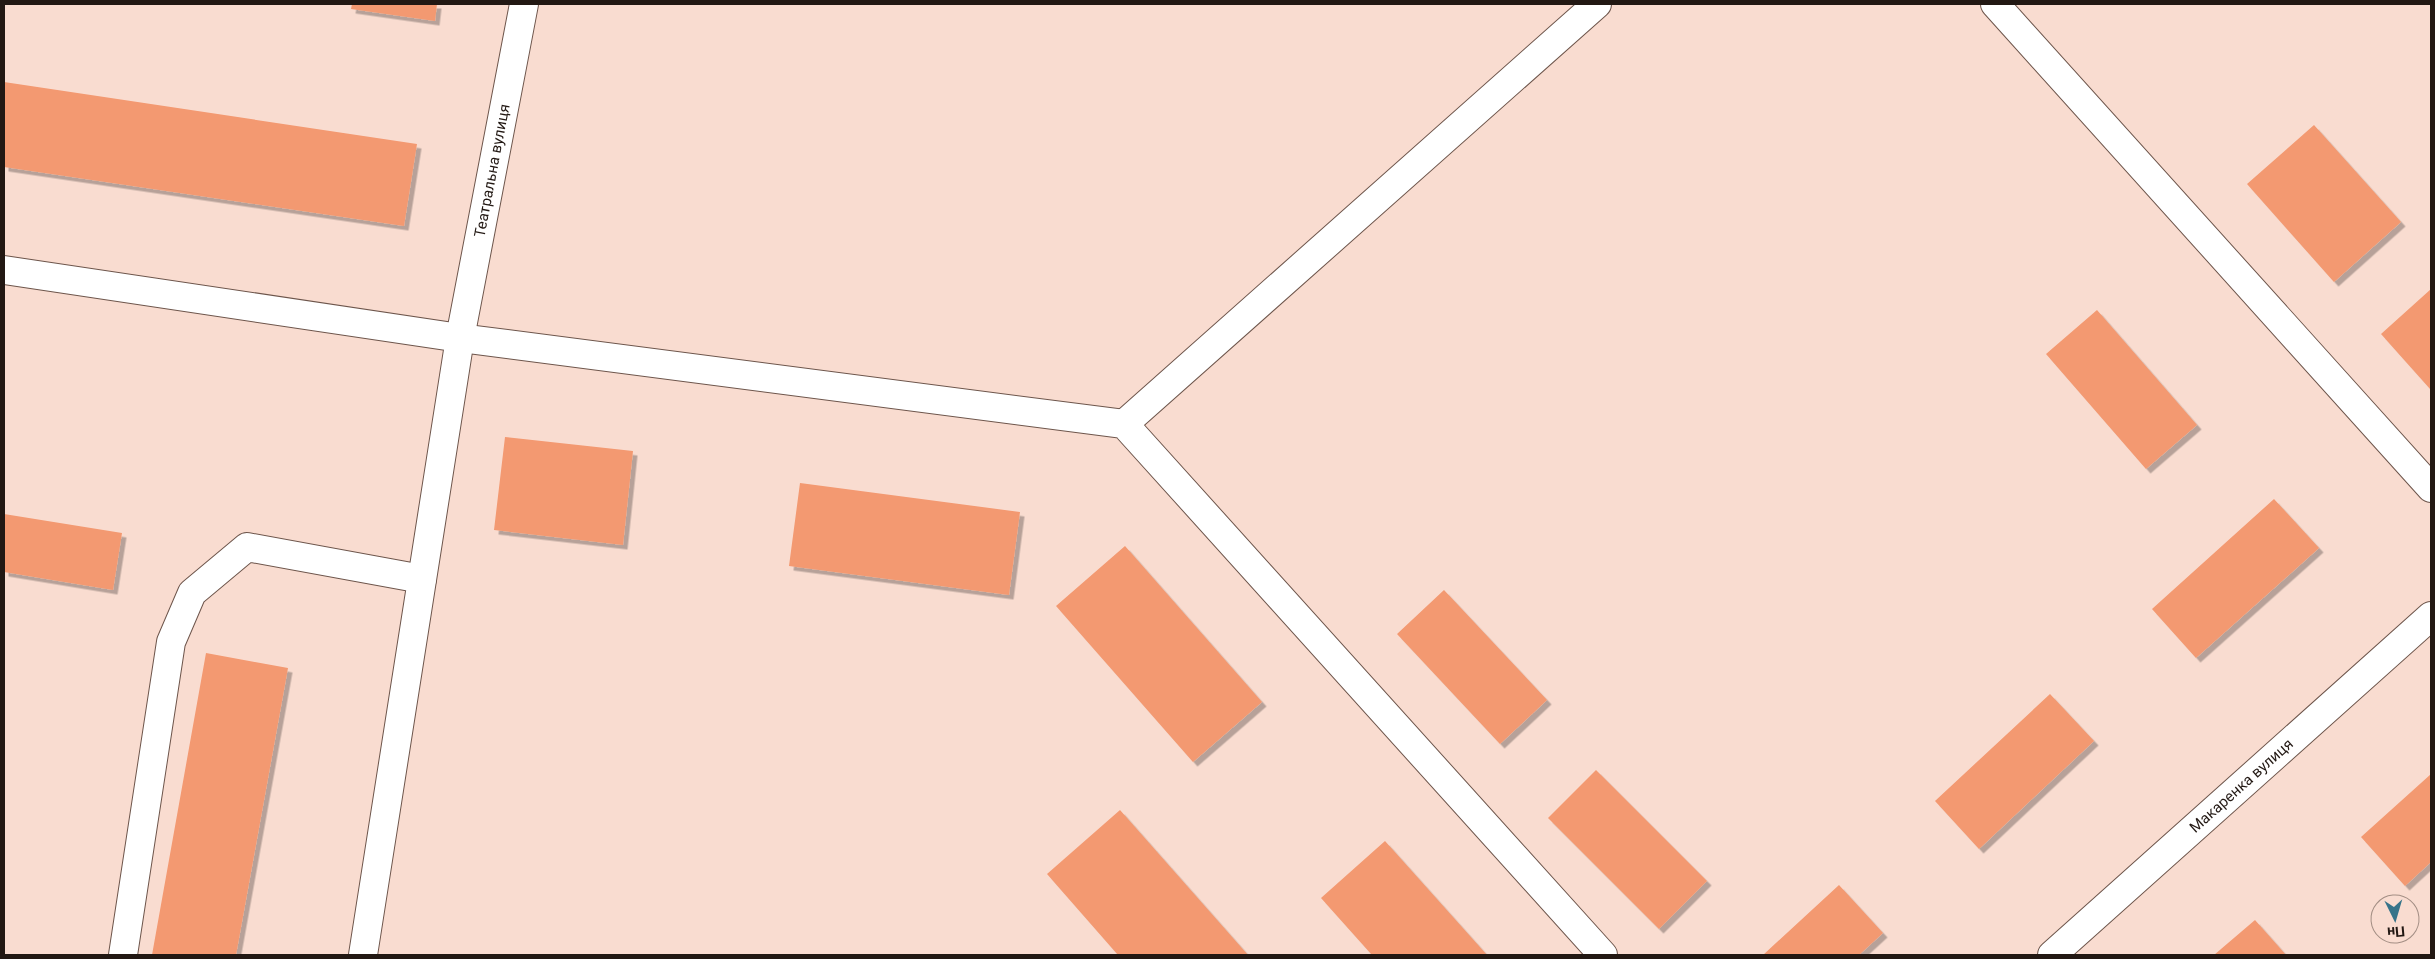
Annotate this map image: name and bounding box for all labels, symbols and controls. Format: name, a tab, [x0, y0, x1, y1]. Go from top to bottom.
street label: Театральна вулиця	[470, 102, 514, 239]
street label: Макаренка вулиця	[2186, 735, 2297, 837]
north arrow	[2370, 894, 2420, 944]
text: Пн	[2386, 923, 2406, 941]

